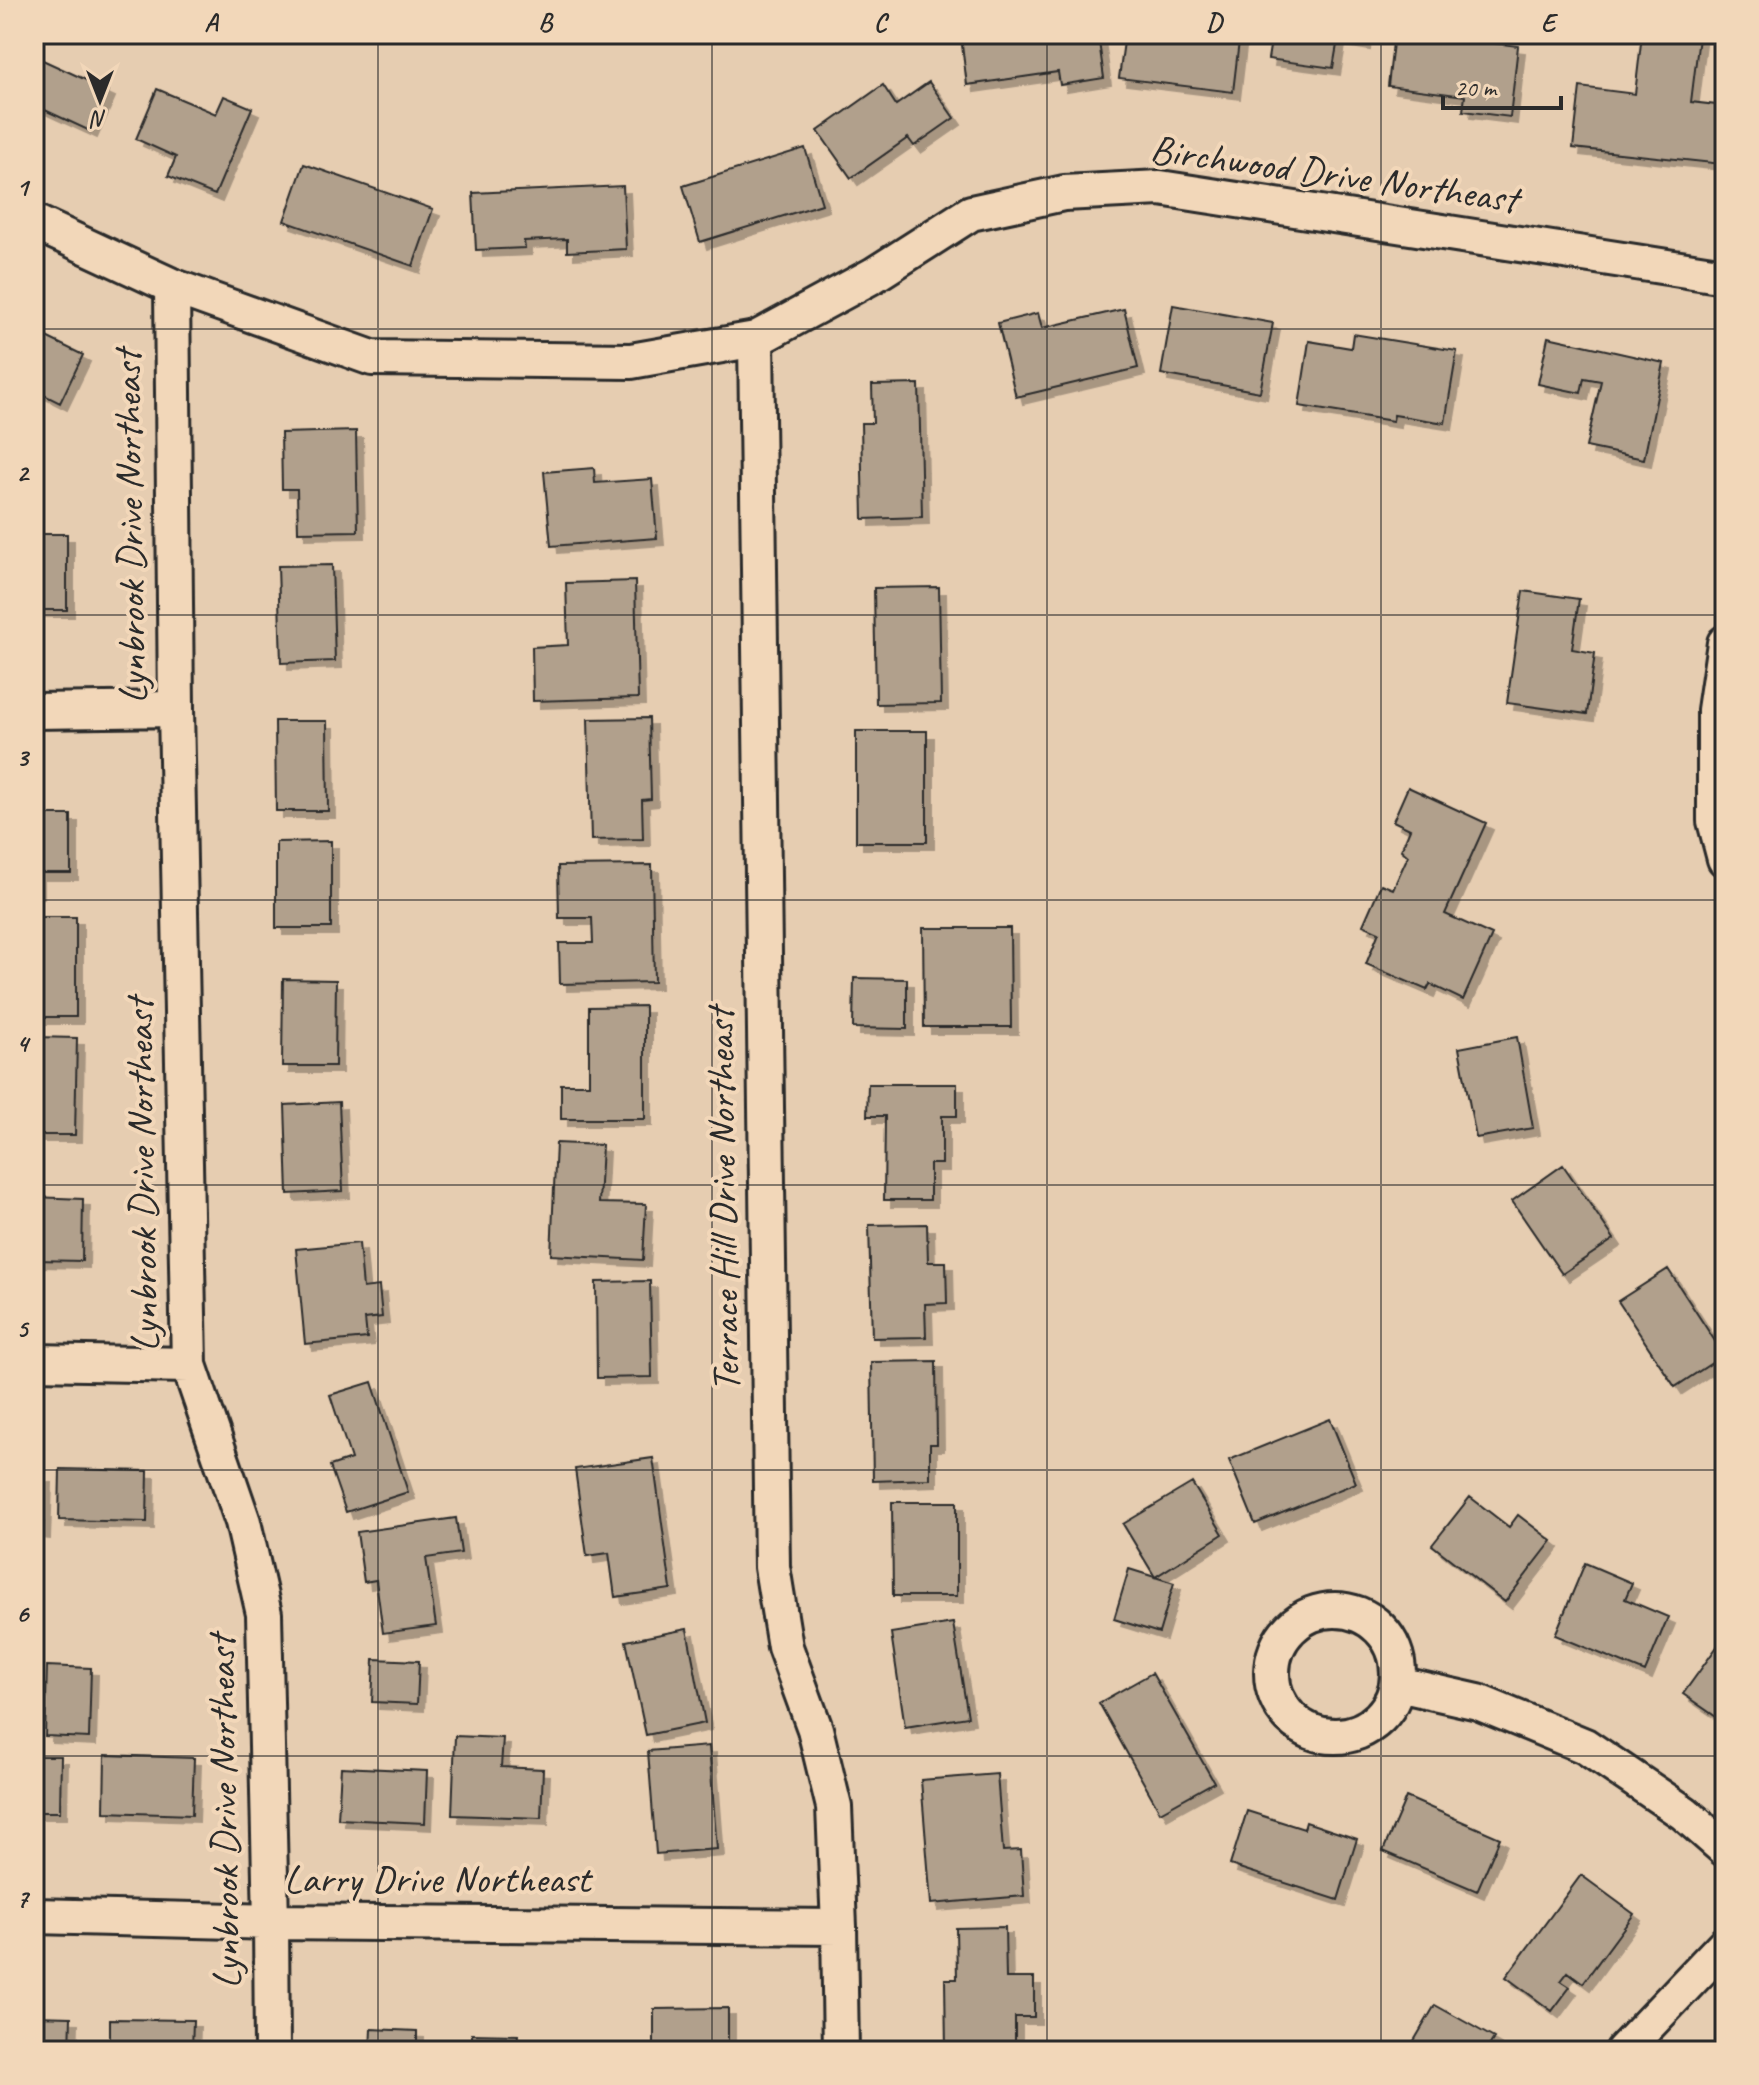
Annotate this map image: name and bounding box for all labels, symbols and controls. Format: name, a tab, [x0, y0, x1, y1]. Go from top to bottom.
text: A	[204, 6, 219, 39]
text: B	[538, 6, 554, 39]
text: C	[874, 6, 890, 39]
text: D	[1206, 6, 1224, 39]
text: E	[1541, 6, 1559, 39]
north arrow	[60, 60, 140, 140]
scale bar	[1443, 60, 1561, 110]
text: 20 m	[1455, 73, 1498, 103]
text: N	[90, 105, 107, 133]
street label: Birchwood Drive Northeast	[1147, 124, 1526, 225]
text: 1	[16, 171, 31, 204]
street label: Lynbrook Drive Northeast	[102, 344, 158, 704]
text: 2	[16, 456, 30, 489]
text: 3	[16, 741, 30, 774]
street label: Lynbrook Drive Northeast	[114, 992, 170, 1352]
street label: Terrace Hill Drive Northeast	[695, 1002, 751, 1392]
text: 4	[16, 1027, 31, 1060]
text: 5	[16, 1312, 30, 1345]
text: 6	[16, 1597, 30, 1630]
street label: Lynbrook Drive Northeast	[196, 1629, 252, 1989]
street label: Larry Drive Northeast	[284, 1854, 594, 1904]
text: 7	[16, 1882, 30, 1915]

